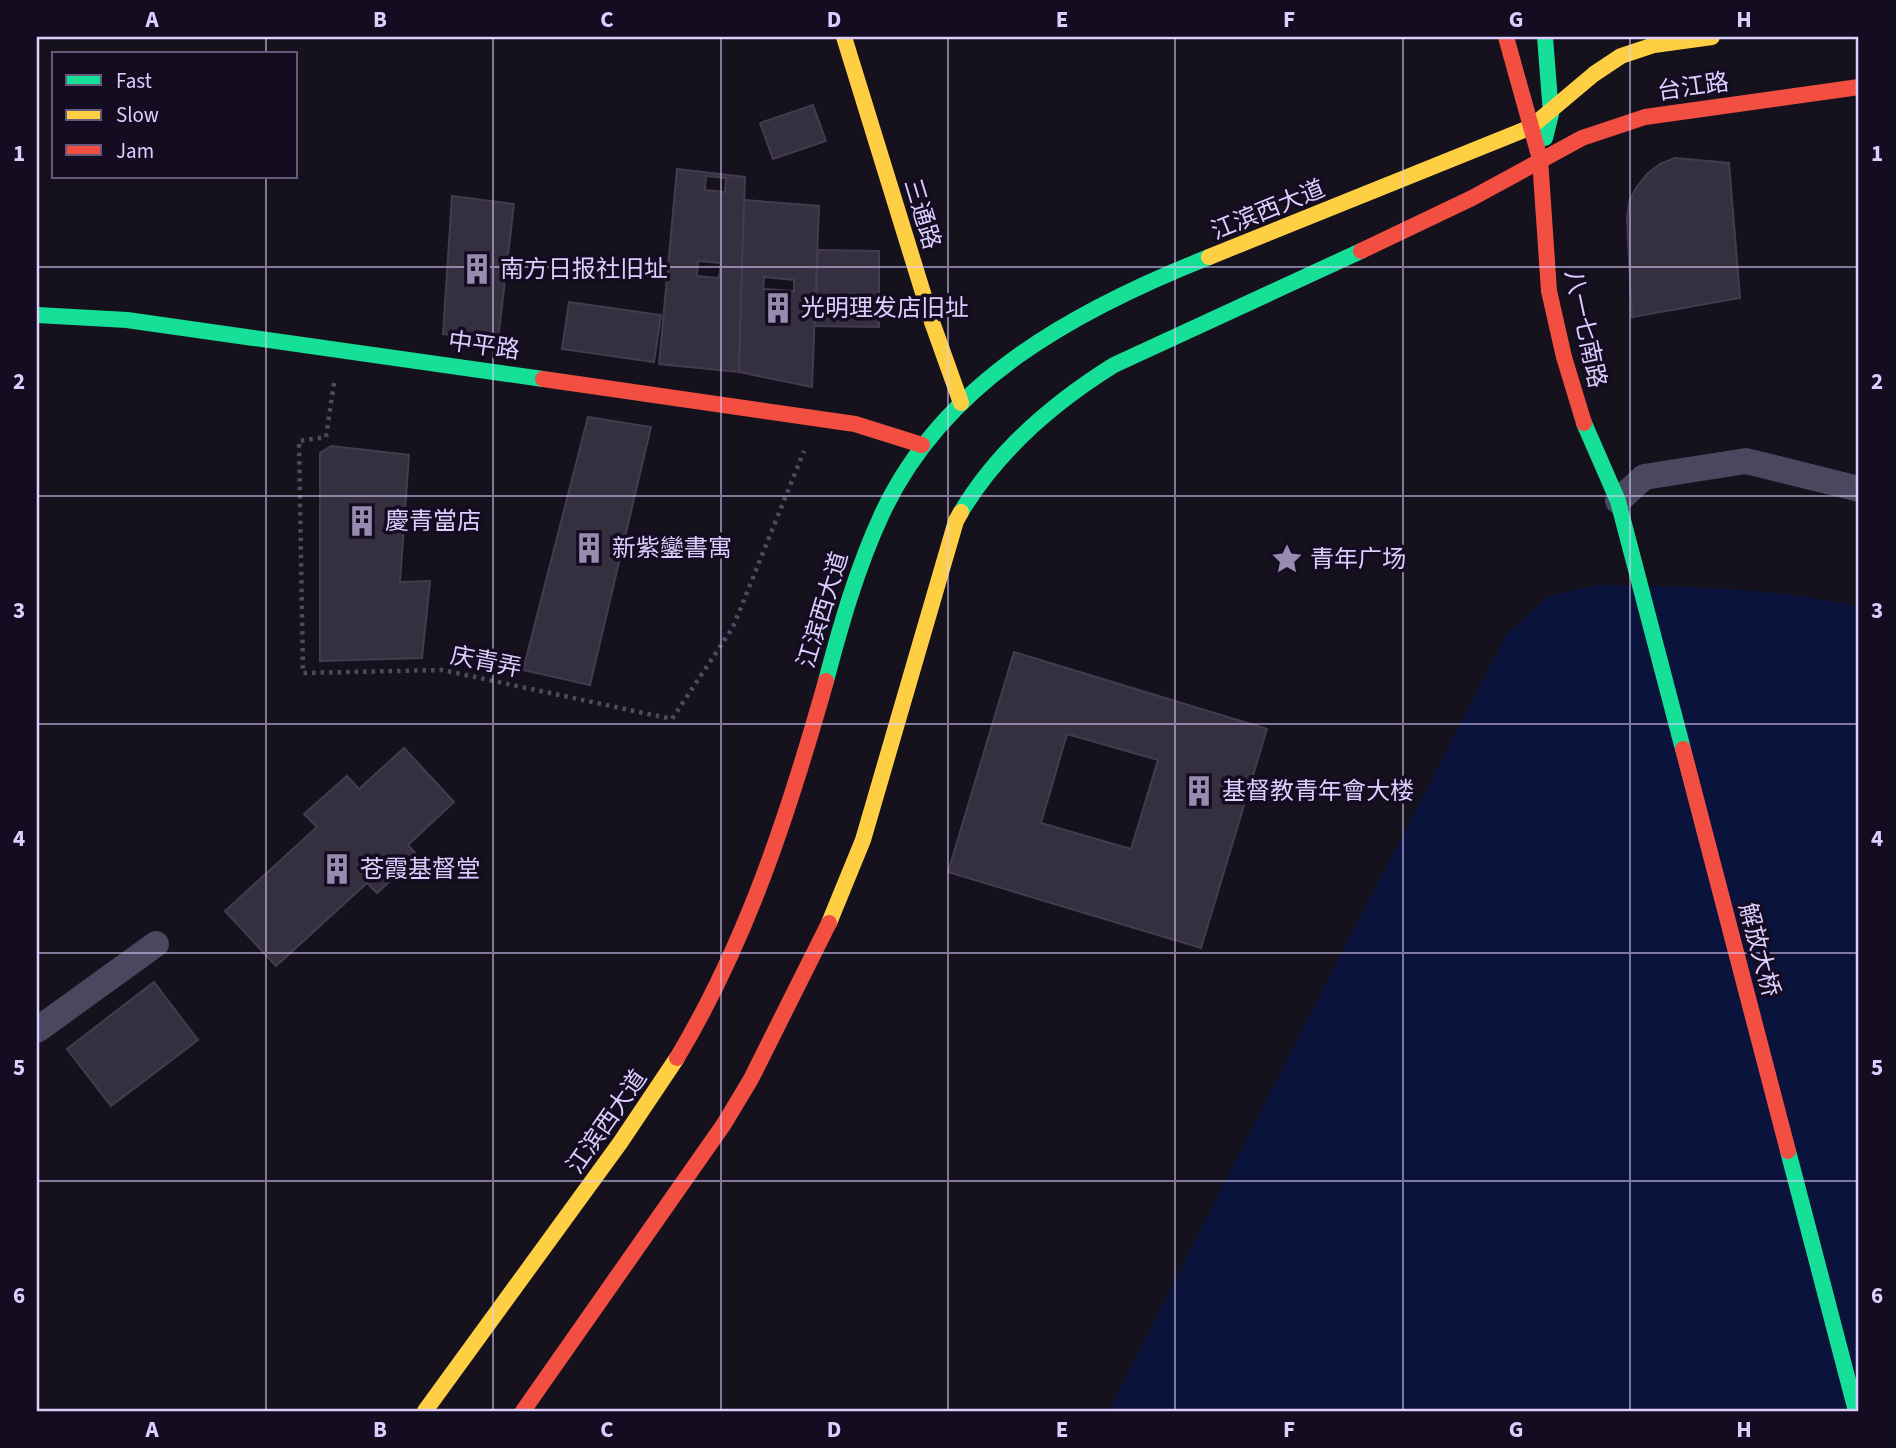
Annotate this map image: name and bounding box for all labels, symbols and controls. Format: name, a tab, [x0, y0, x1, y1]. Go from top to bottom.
text: A	[144, 3, 159, 36]
text: B	[373, 3, 387, 36]
text: C	[600, 3, 614, 36]
text: D	[827, 3, 841, 36]
text: E	[1056, 3, 1068, 36]
text: F	[1283, 3, 1295, 36]
text: G	[1509, 3, 1523, 36]
text: H	[1736, 3, 1752, 36]
legend	[52, 52, 298, 178]
street label: 台江路	[1655, 65, 1731, 109]
text: Fast	[116, 66, 152, 96]
text: Slow	[116, 100, 159, 130]
text: Jam	[116, 136, 154, 166]
text: 1	[13, 137, 25, 170]
text: 1	[1871, 137, 1883, 170]
street label: 江滨西大道	[1206, 171, 1330, 249]
street label: 三通路	[895, 174, 949, 254]
building icon: 南方日报社旧址	[460, 252, 494, 286]
place label: 南方日报社旧址	[500, 252, 668, 287]
street label: 八一七南路	[1555, 267, 1615, 391]
building icon: 光明理发店旧址	[761, 291, 795, 325]
place label: 光明理发店旧址	[801, 291, 969, 326]
street label: 中平路	[446, 324, 522, 368]
text: 2	[13, 365, 25, 398]
text: 2	[1871, 365, 1883, 398]
building icon: 慶青當店	[345, 504, 379, 538]
place label: 慶青當店	[385, 504, 481, 539]
building icon: 新紫鑾書寓	[572, 531, 606, 565]
place label: 新紫鑾書寓	[612, 531, 732, 566]
place icon: 青年广场	[1270, 542, 1304, 576]
place label: 青年广场	[1310, 542, 1406, 577]
street label: 江滨西大道	[789, 548, 857, 672]
text: 3	[13, 594, 25, 627]
text: 3	[1871, 594, 1883, 627]
street label: 庆青弄	[447, 638, 525, 686]
building icon: 基督教青年會大楼	[1182, 774, 1216, 808]
place label: 基督教青年會大楼	[1222, 774, 1414, 809]
text: 4	[13, 822, 25, 855]
text: 4	[1871, 822, 1883, 855]
building icon: 苍霞基督堂	[320, 852, 354, 886]
place label: 苍霞基督堂	[360, 852, 480, 887]
street label: 解放大桥	[1730, 899, 1788, 1001]
text: 5	[13, 1051, 25, 1084]
text: 5	[1871, 1051, 1883, 1084]
street label: 江滨西大道	[558, 1063, 656, 1181]
text: 6	[13, 1279, 25, 1312]
text: 6	[1871, 1279, 1883, 1312]
text: A	[144, 1413, 159, 1446]
text: B	[373, 1413, 387, 1446]
text: C	[600, 1413, 614, 1446]
text: D	[827, 1413, 841, 1446]
text: E	[1056, 1413, 1068, 1446]
text: F	[1283, 1413, 1295, 1446]
text: G	[1509, 1413, 1523, 1446]
text: H	[1736, 1413, 1752, 1446]

